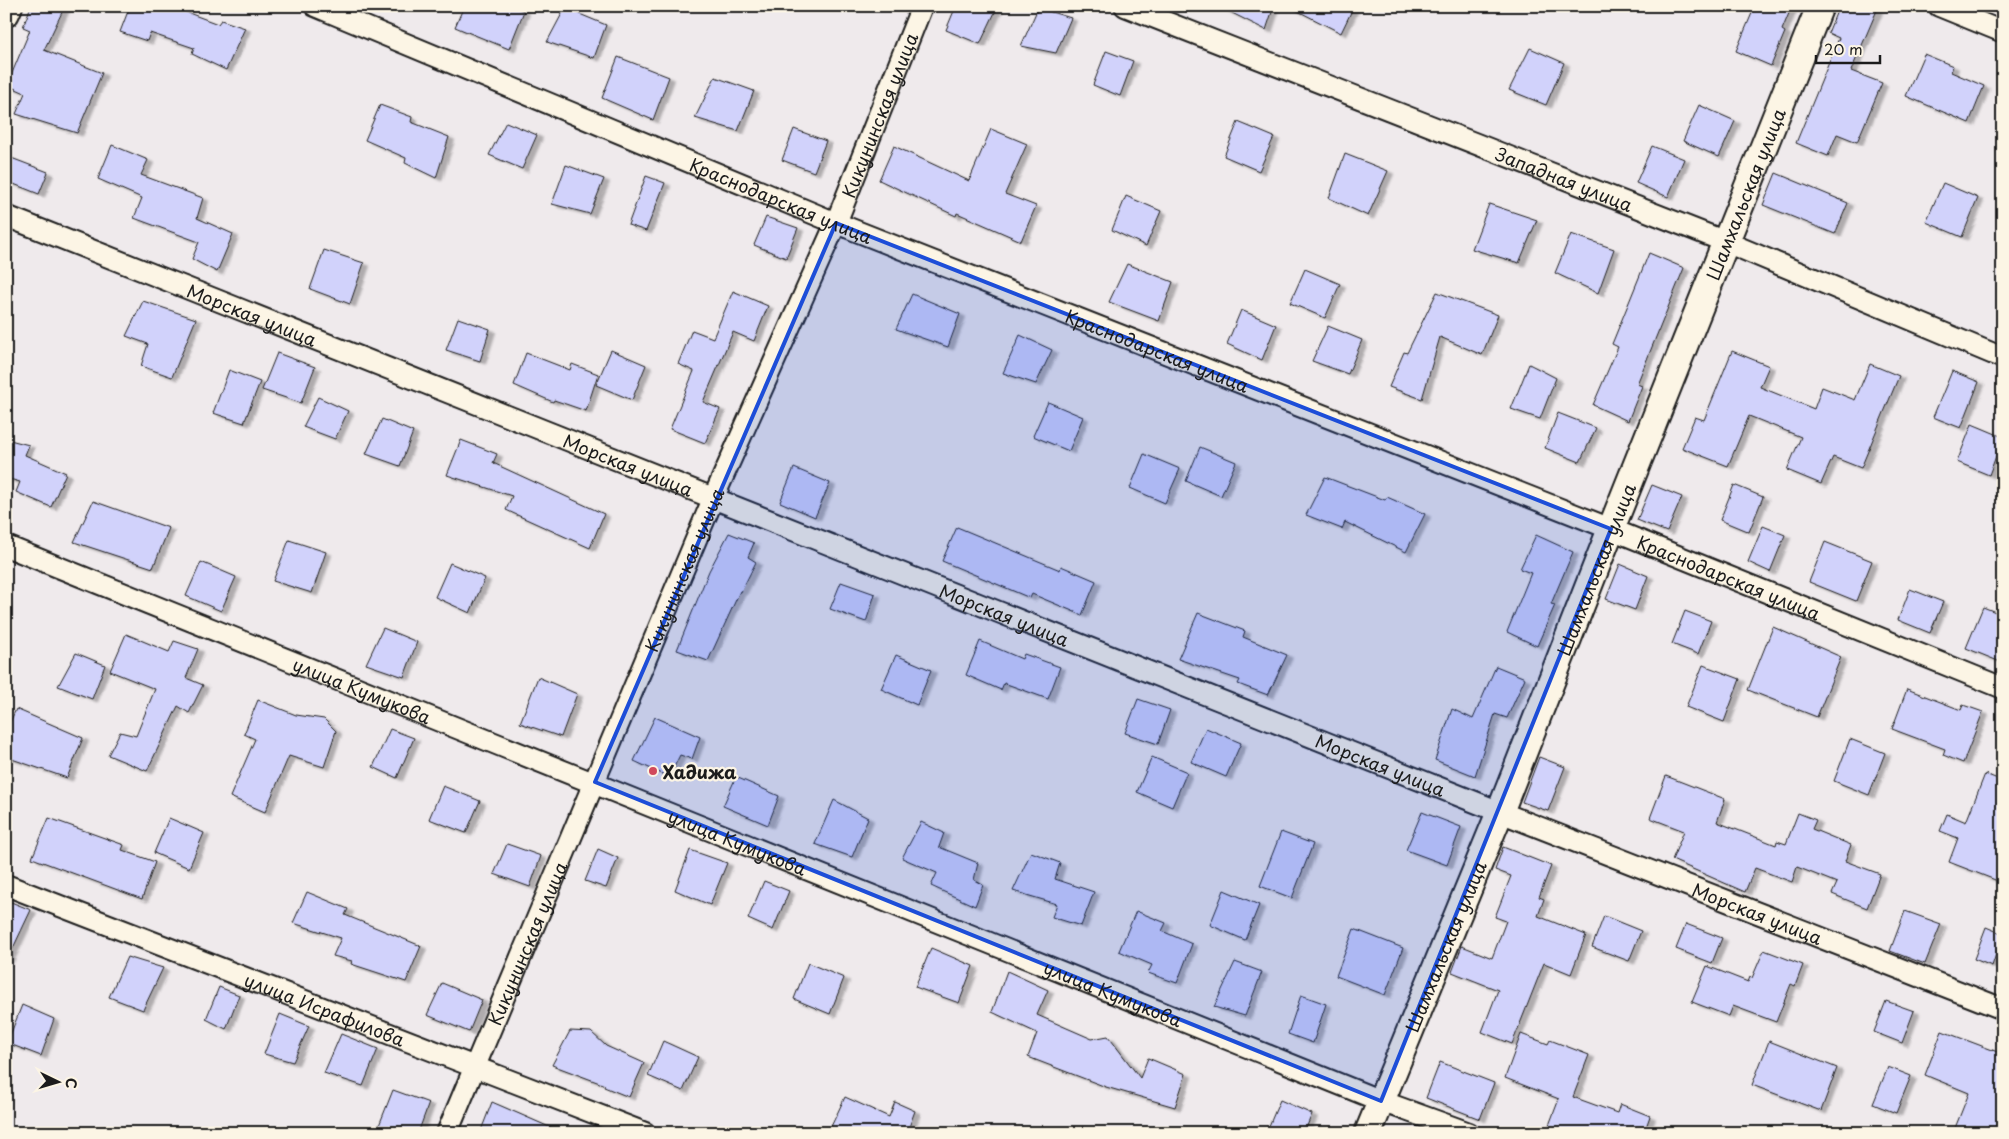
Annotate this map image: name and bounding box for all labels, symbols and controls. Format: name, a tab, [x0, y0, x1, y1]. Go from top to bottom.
street label: Кикунинская улица	[834, 28, 924, 201]
scale bar	[1816, 32, 1880, 64]
text: 20 m	[1824, 37, 1863, 60]
street label: Шамхальская улица	[1698, 103, 1792, 284]
street label: Западная улица	[1492, 139, 1637, 218]
street label: Краснодарская улица	[686, 150, 877, 250]
street label: Морская улица	[183, 276, 322, 352]
street label: Краснодарская улица	[1062, 302, 1254, 399]
street label: Морская улица	[559, 426, 698, 503]
street label: Шамхальская улица	[1549, 478, 1642, 659]
street label: Кикунинская улица	[637, 483, 730, 656]
street label: Краснодарская улица	[1634, 528, 1825, 626]
street label: Морская улица	[936, 576, 1074, 653]
street label: улица Кумукова	[289, 650, 436, 730]
street label: Морская улица	[1312, 726, 1450, 803]
place label: Хадижа	[663, 758, 737, 785]
marker: Хадижа	[647, 765, 659, 777]
street label: улица Кумукова	[664, 801, 812, 882]
street label: Кикунинская улица	[480, 856, 573, 1029]
street label: Шамхальская улица	[1398, 856, 1492, 1036]
street label: Морская улица	[1689, 875, 1827, 951]
street label: улица Кумукова	[1040, 953, 1187, 1033]
street label: улица Исрафилова	[241, 965, 410, 1052]
north arrow	[32, 1056, 82, 1106]
text: С	[61, 1077, 82, 1089]

